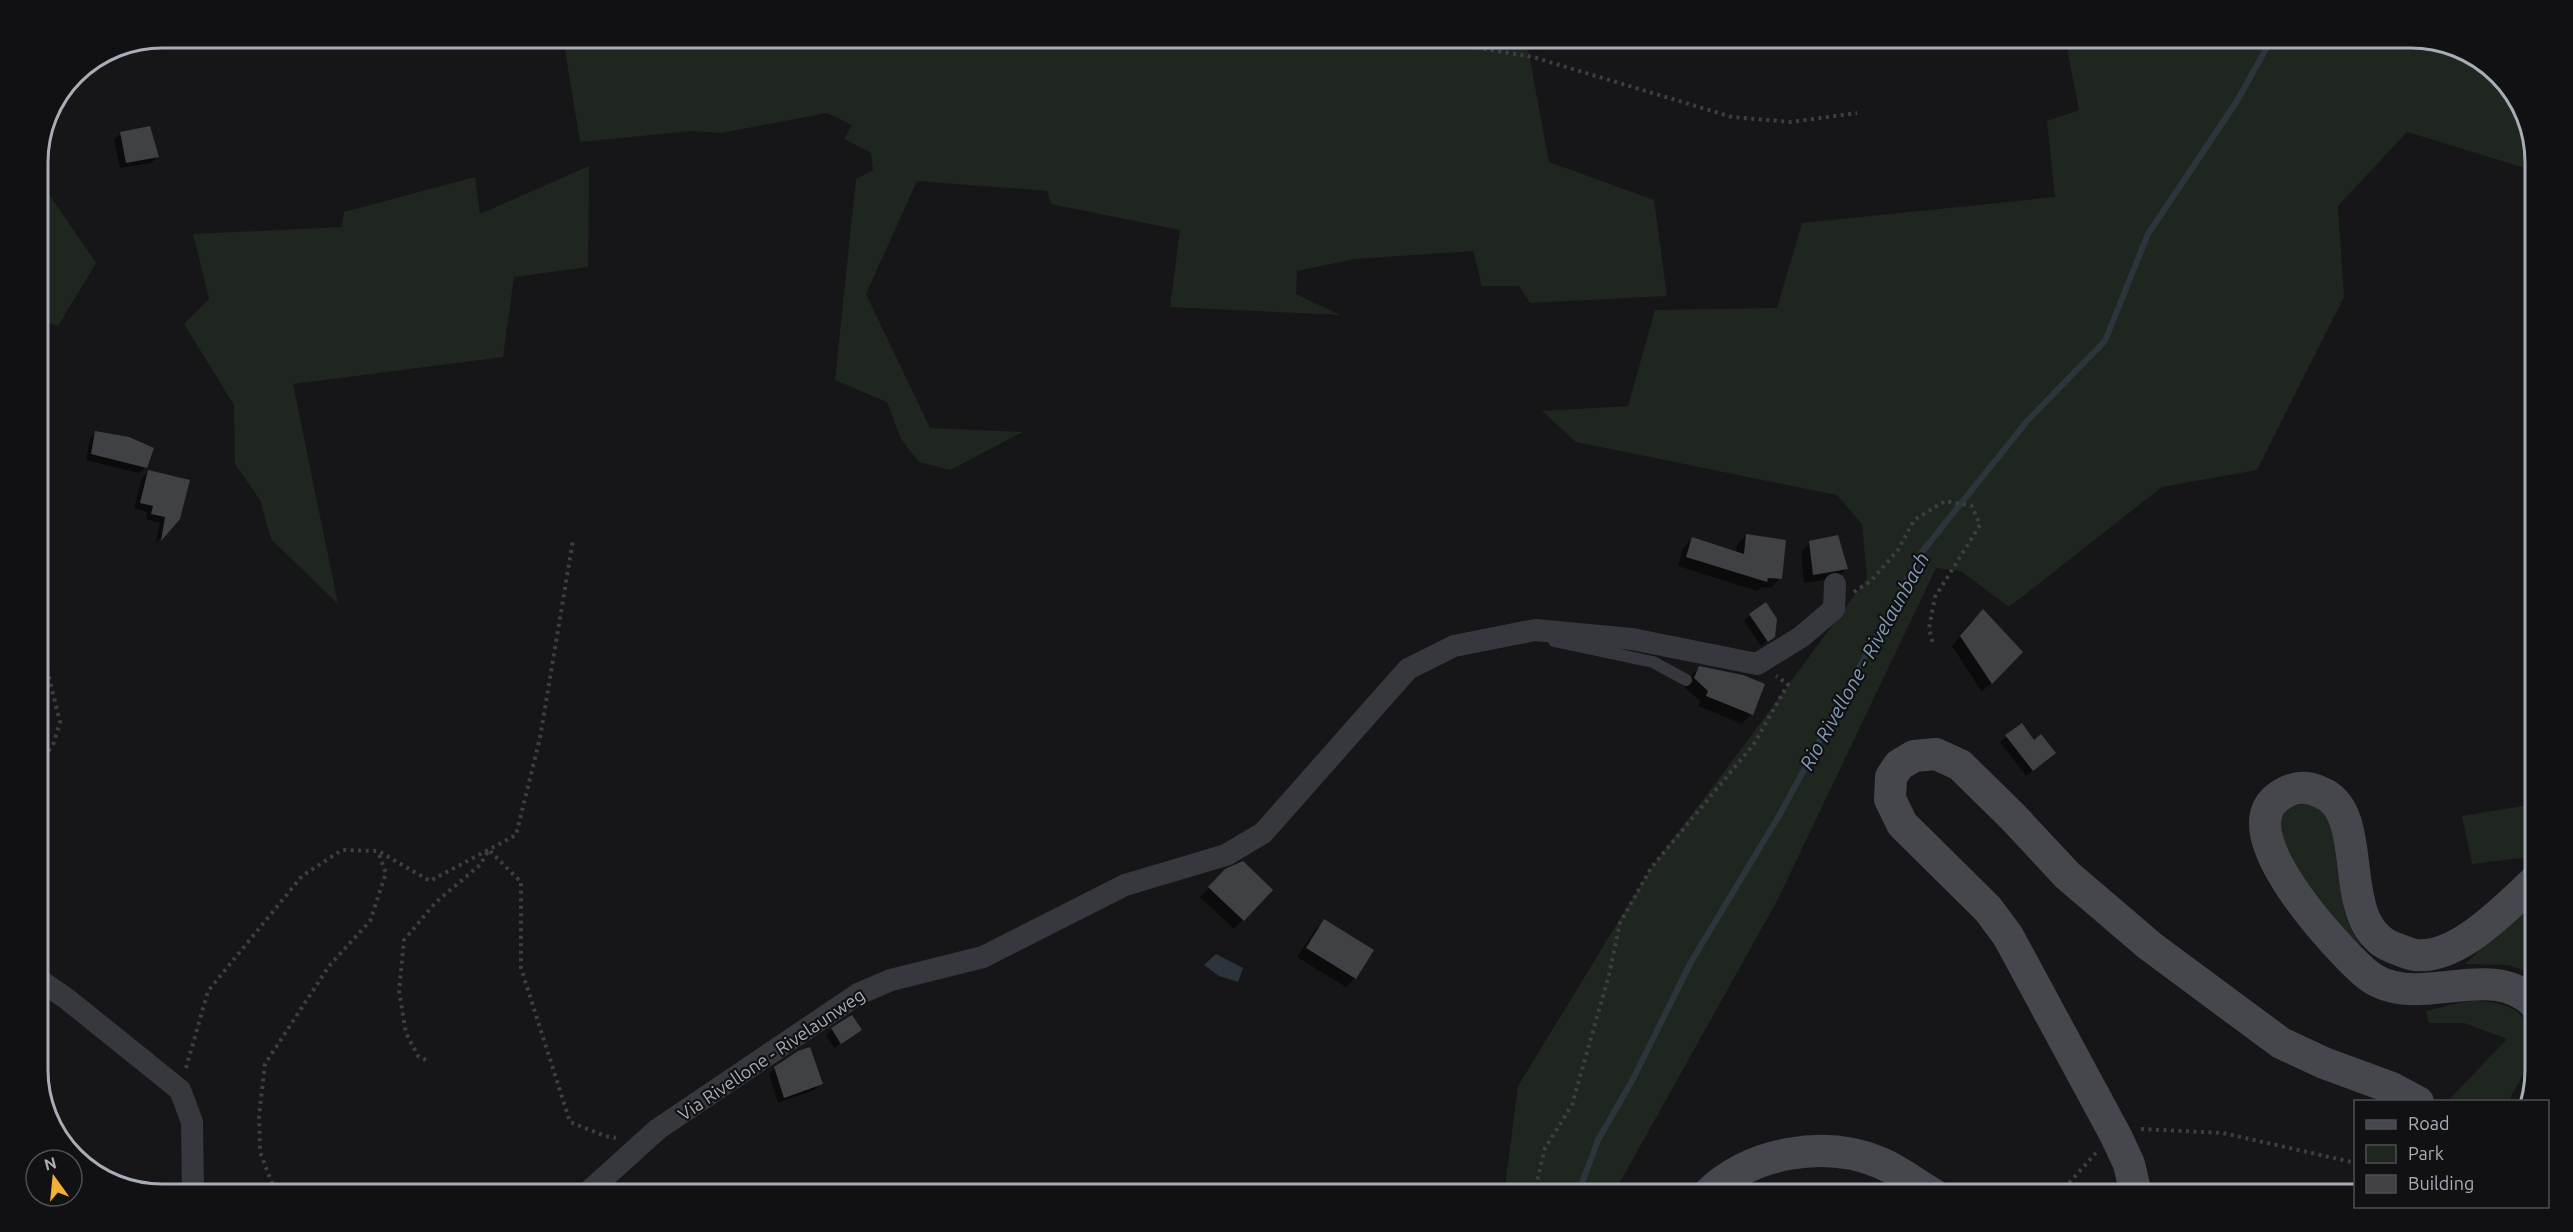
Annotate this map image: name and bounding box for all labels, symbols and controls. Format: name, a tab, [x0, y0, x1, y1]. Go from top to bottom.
water label: Rio Rivellone - Rivelaunbach	[1795, 548, 1933, 774]
street label: Via Rivellone - Rivelaunweg	[674, 984, 868, 1124]
legend	[2354, 1100, 2549, 1208]
text: Road	[2408, 1113, 2450, 1133]
text: Park	[2408, 1143, 2444, 1163]
north arrow	[24, 1148, 84, 1208]
text: N	[42, 1153, 58, 1174]
text: Building	[2408, 1173, 2474, 1193]

